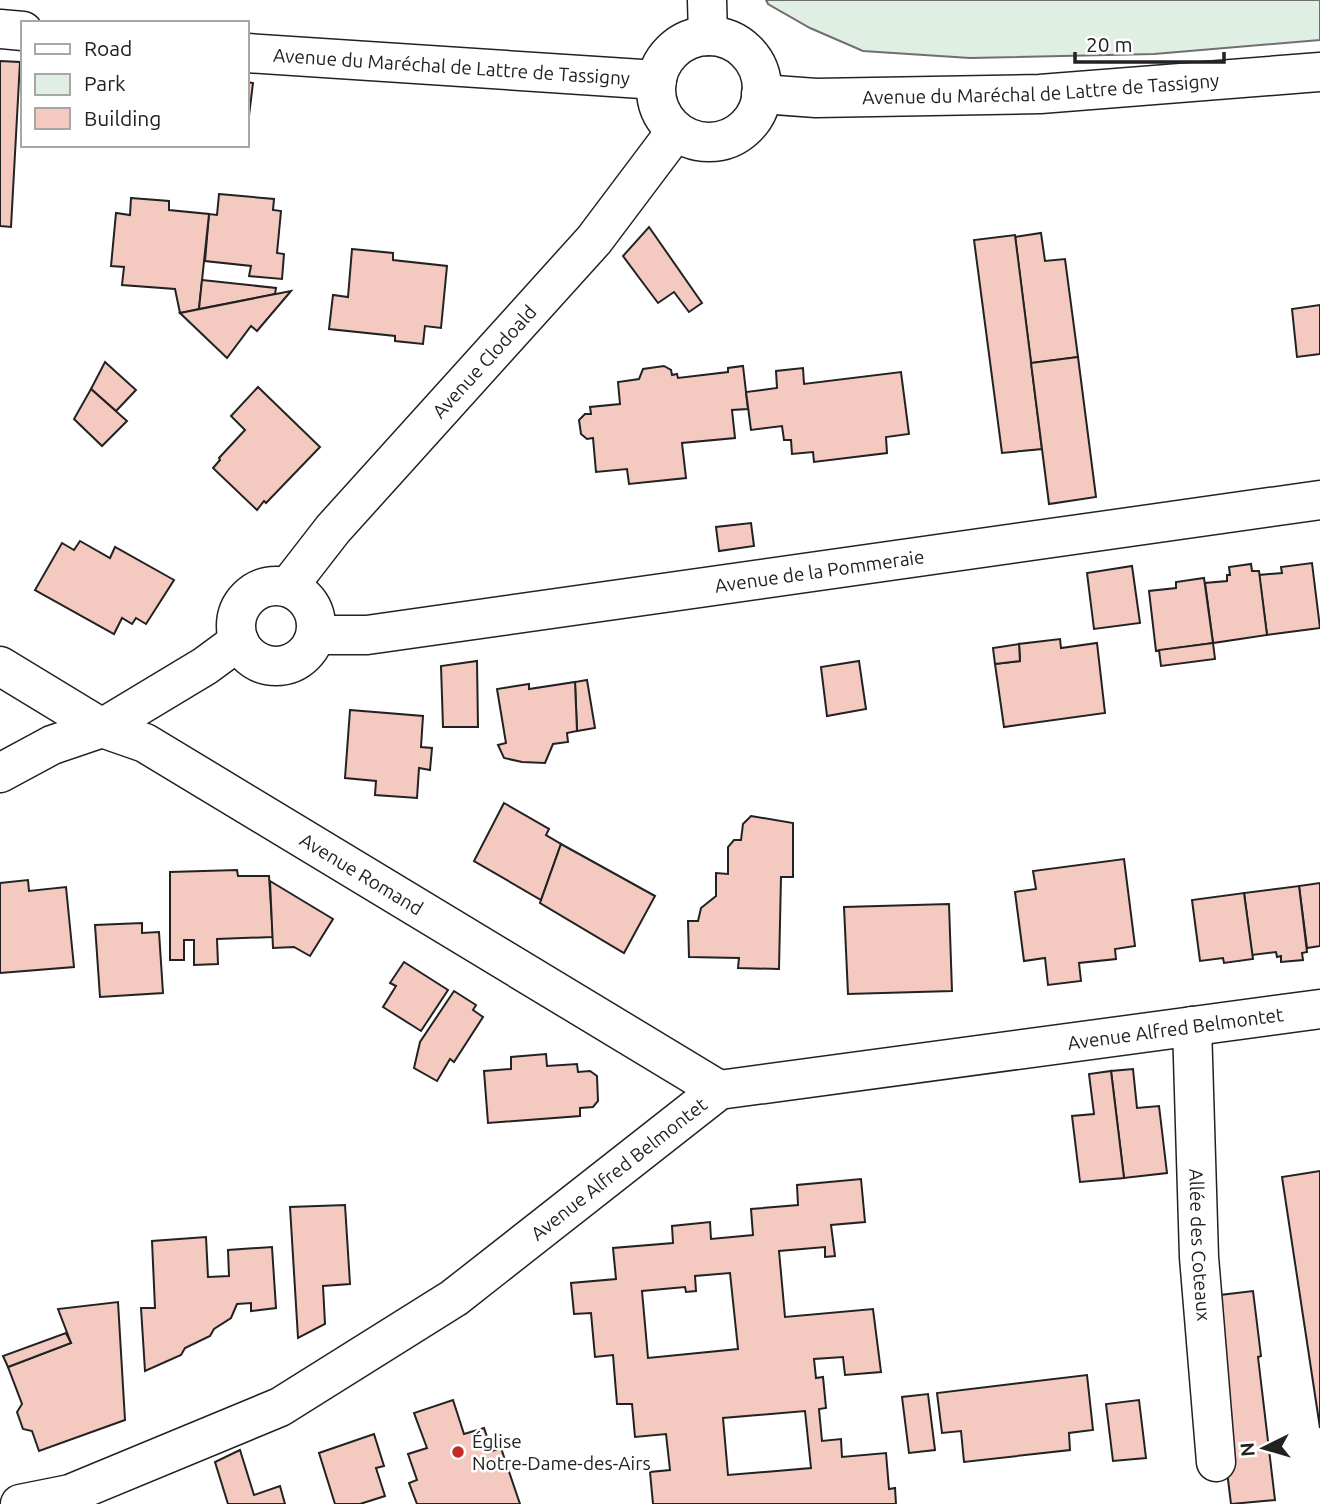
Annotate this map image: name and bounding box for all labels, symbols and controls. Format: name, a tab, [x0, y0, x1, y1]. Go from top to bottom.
legend	[21, 21, 248, 147]
scale bar	[1075, 21, 1224, 65]
text: 20 m	[1086, 32, 1133, 56]
text: Road	[84, 36, 132, 60]
street label: Avenue du Maréchal de Lattre de Tassigny	[272, 44, 631, 89]
street label: Avenue du Maréchal de Lattre de Tassigny	[862, 69, 1220, 108]
text: Park	[84, 71, 126, 95]
text: Building	[84, 106, 161, 130]
street label: Avenue Clodoald	[428, 301, 541, 423]
street label: Avenue de la Pommeraie	[713, 545, 926, 597]
street label: Avenue Romand	[296, 828, 427, 919]
street label: Avenue Alfred Belmontet	[1066, 1003, 1285, 1054]
street label: Avenue Alfred Belmontet	[526, 1093, 711, 1245]
street label: Allée des Coteaux	[1185, 1168, 1215, 1322]
north arrow	[1229, 1413, 1299, 1483]
place label: Église Notre-Dame-des-Airs	[472, 1430, 651, 1474]
text: N	[1235, 1441, 1259, 1458]
marker: Église Notre-Dame-des-Airs	[450, 1444, 466, 1460]

